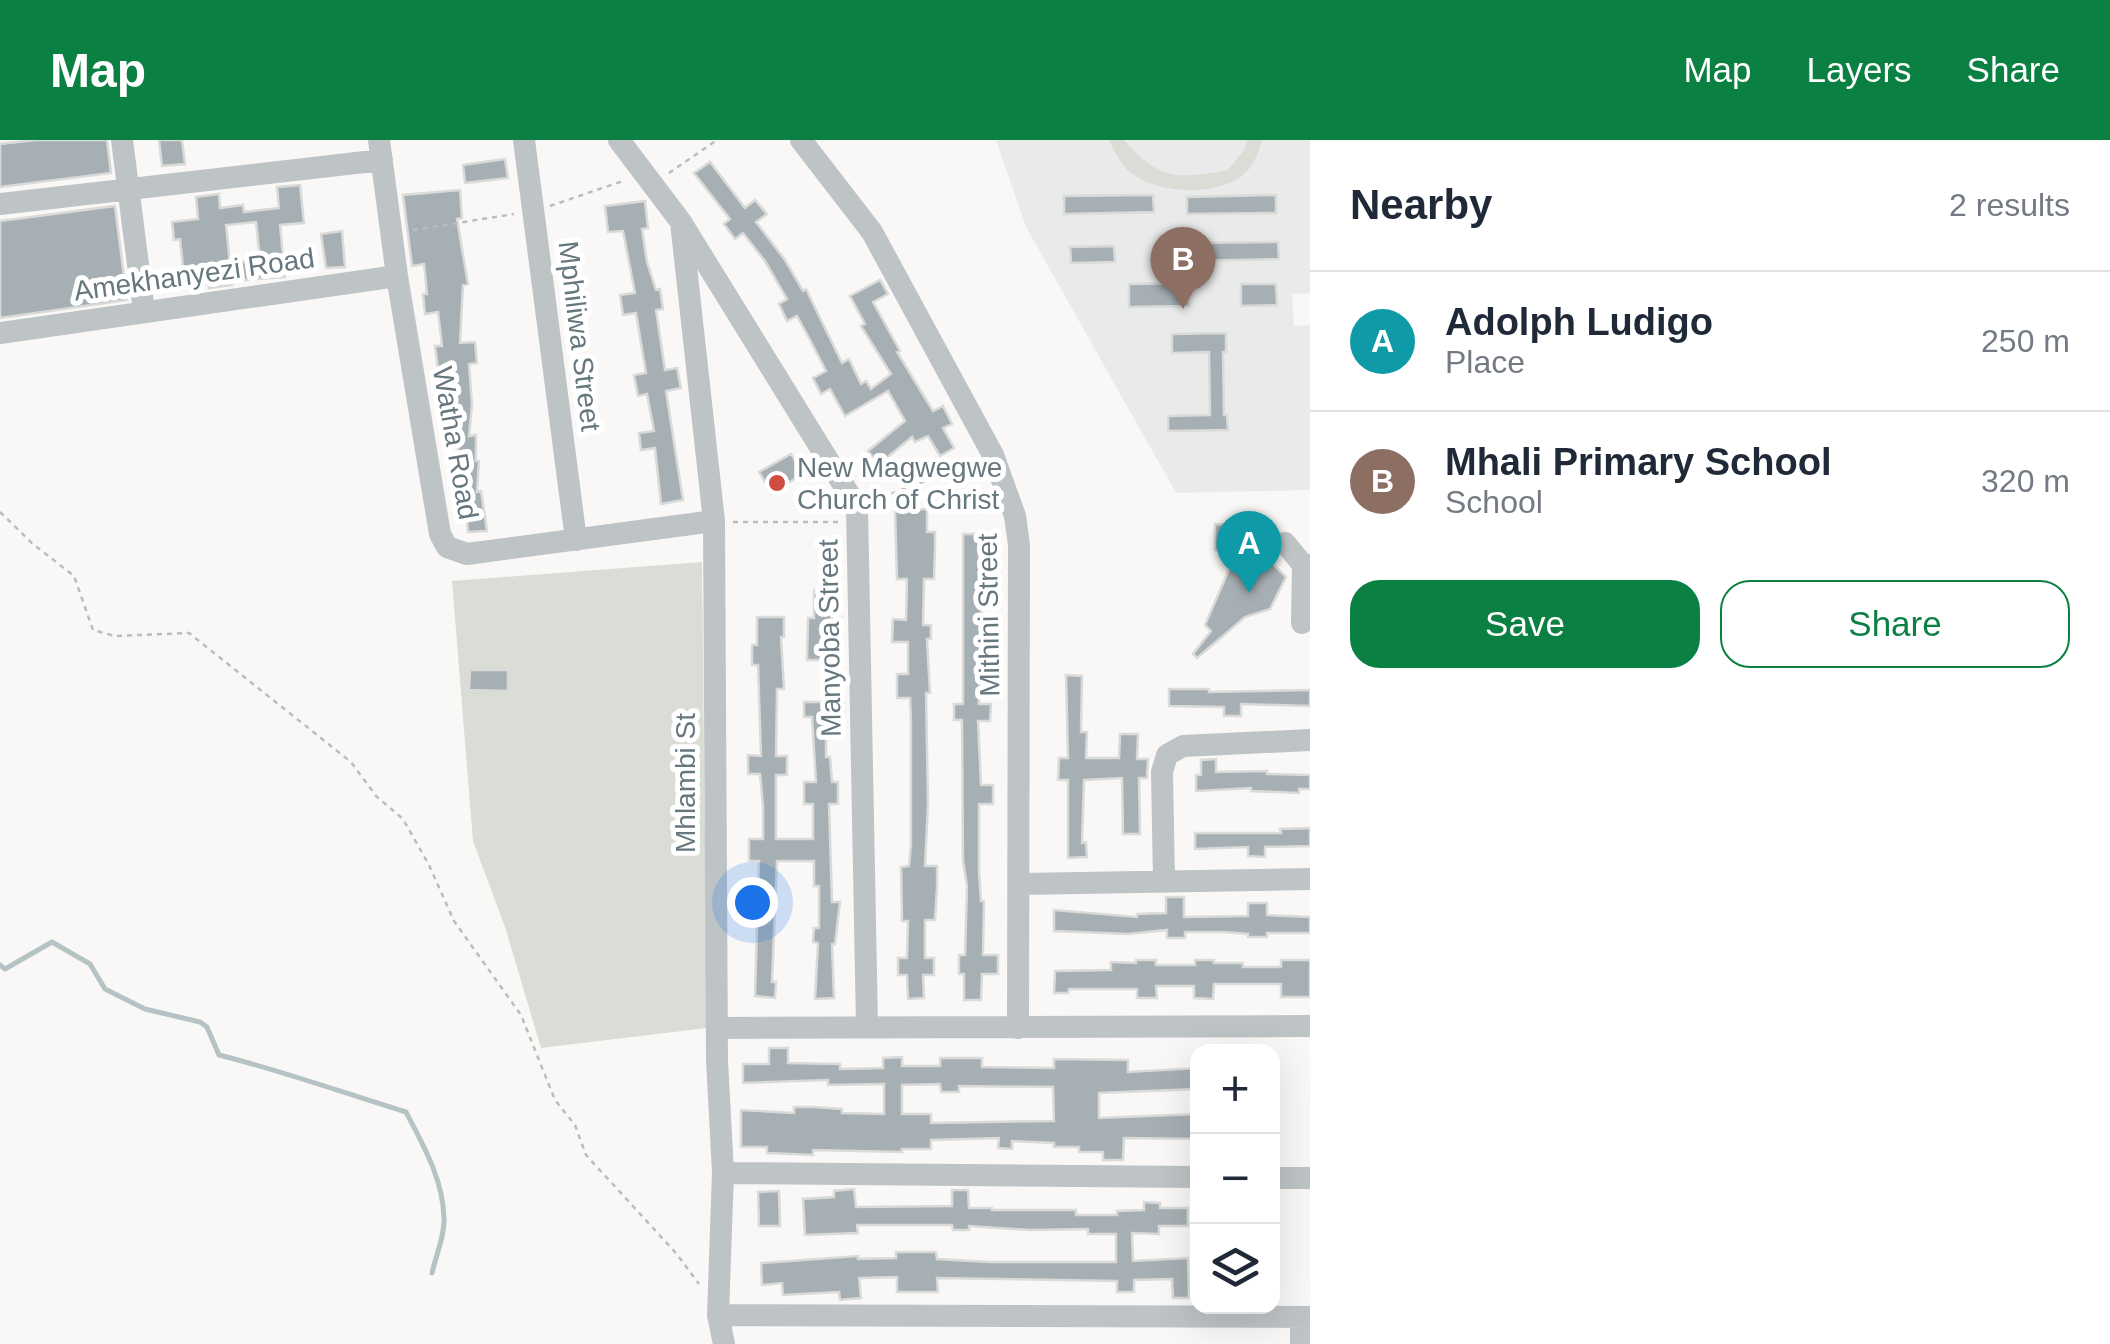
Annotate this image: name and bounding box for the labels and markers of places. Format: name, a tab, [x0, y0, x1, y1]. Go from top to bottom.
pin: B	[1150, 226, 1216, 309]
place label: New Magwegwe Church of Christ	[797, 452, 1002, 515]
marker: New Magwegwe Church of Christ	[766, 472, 788, 494]
pin: A	[1216, 510, 1282, 593]

